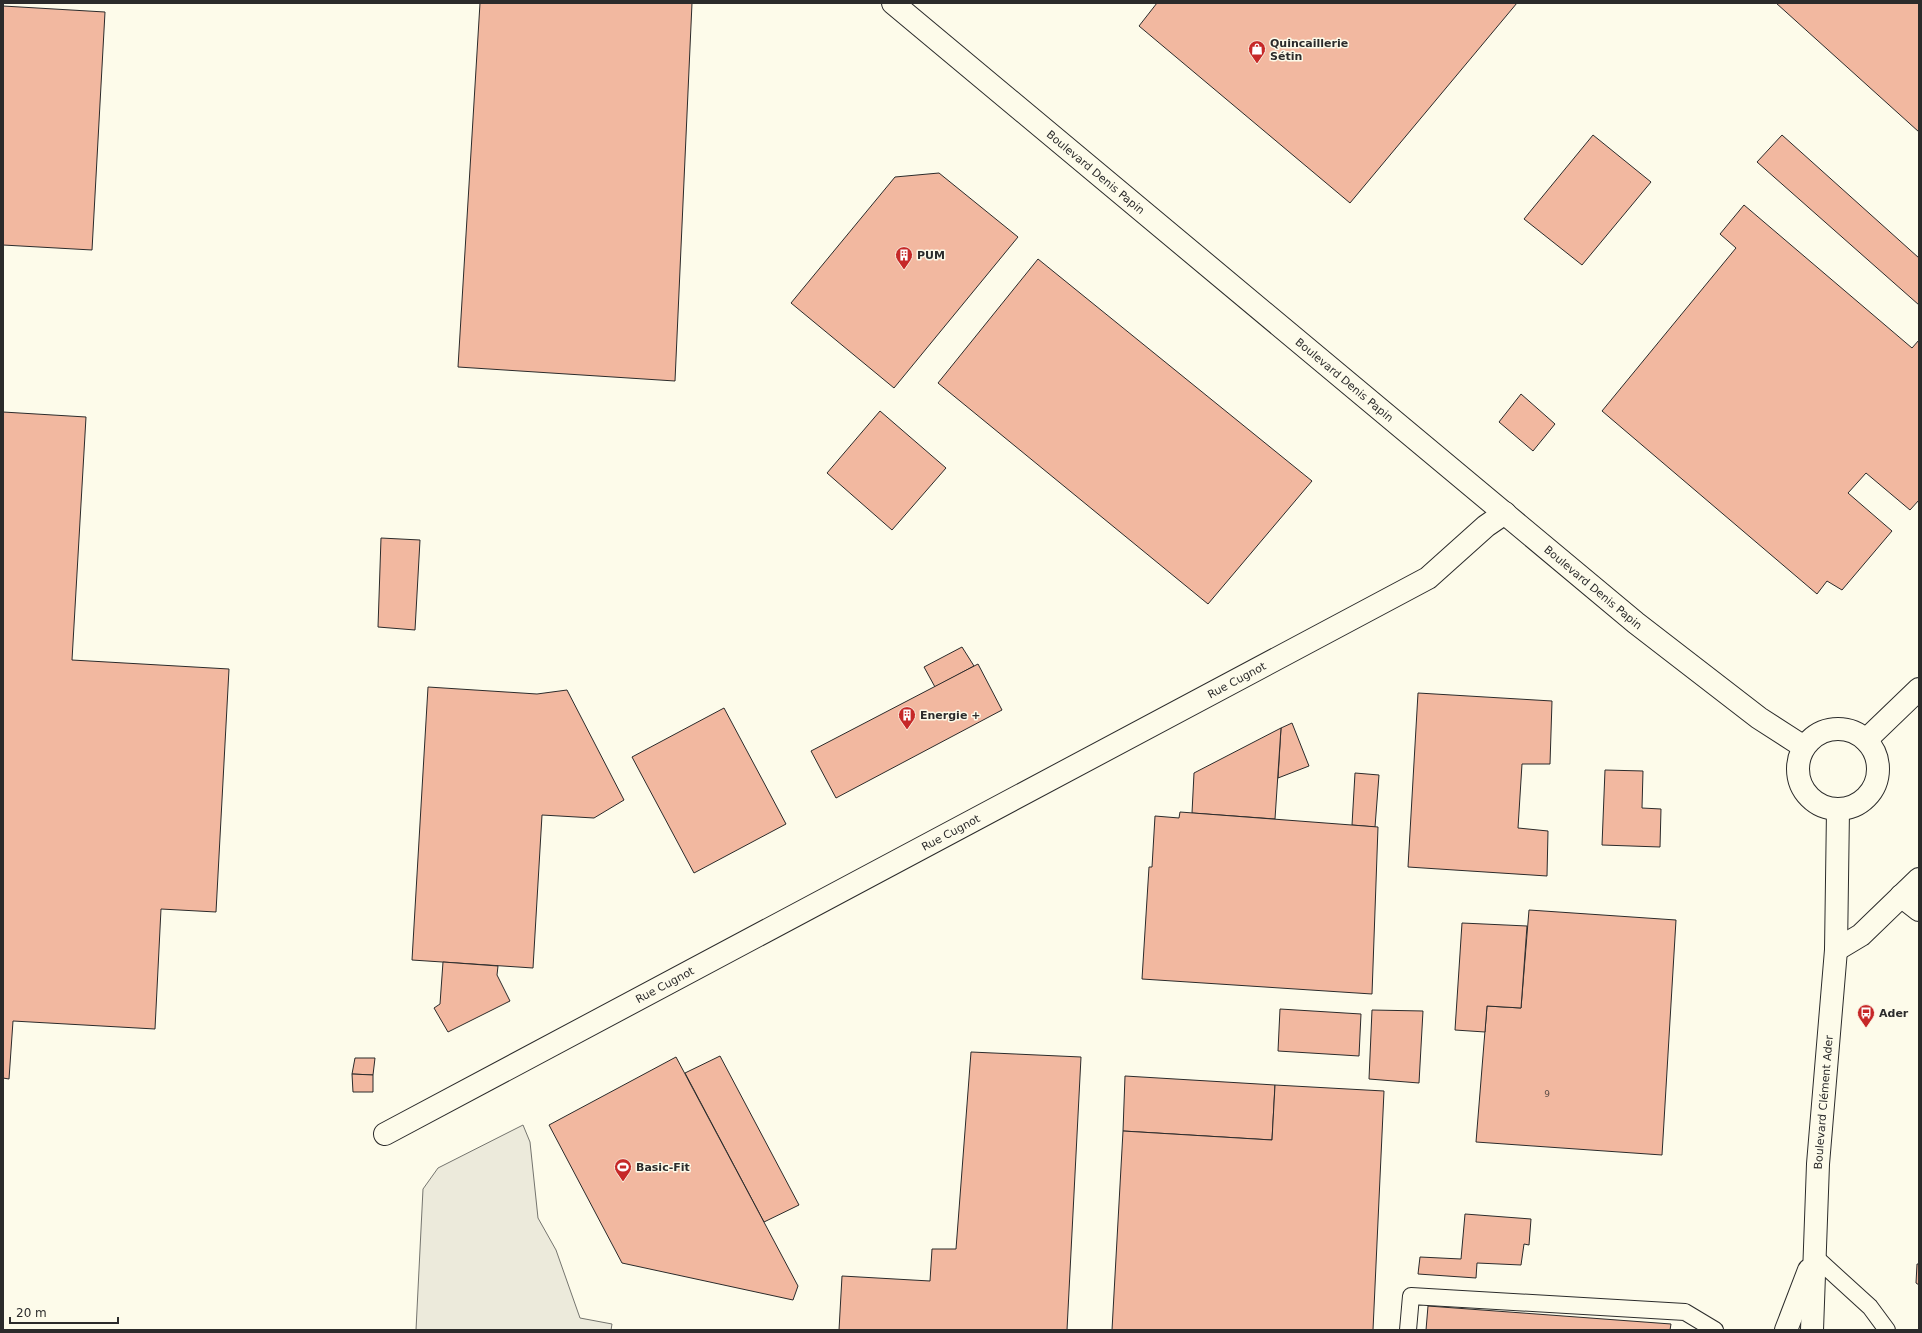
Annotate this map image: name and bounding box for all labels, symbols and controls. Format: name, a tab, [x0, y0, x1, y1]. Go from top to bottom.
place label: Quincaillerie Sétin	[1270, 37, 1348, 63]
shop icon: Quincaillerie Sétin	[1247, 39, 1267, 64]
street label: Boulevard Denis Papin	[1044, 128, 1147, 217]
building icon: PUM	[894, 245, 914, 270]
place label: PUM	[917, 249, 945, 262]
street label: Boulevard Denis Papin	[1293, 336, 1396, 425]
street label: Boulevard Denis Papin	[1541, 543, 1645, 632]
street label: Rue Cugnot	[1205, 659, 1269, 701]
building icon: Energie +	[897, 705, 917, 730]
place label: Energie +	[920, 709, 980, 722]
street label: Rue Cugnot	[920, 812, 983, 854]
street label: Rue Cugnot	[634, 964, 697, 1006]
bus stop icon: Ader	[1856, 1003, 1876, 1028]
place label: Ader	[1879, 1007, 1909, 1020]
street label: Boulevard Clément Ader	[1812, 1034, 1836, 1170]
house number: 9	[1544, 1089, 1550, 1099]
sports icon: Basic-Fit	[613, 1157, 633, 1182]
place label: Basic-Fit	[636, 1161, 690, 1174]
scale bar	[10, 1299, 118, 1325]
text: 20 m	[16, 1306, 47, 1320]

